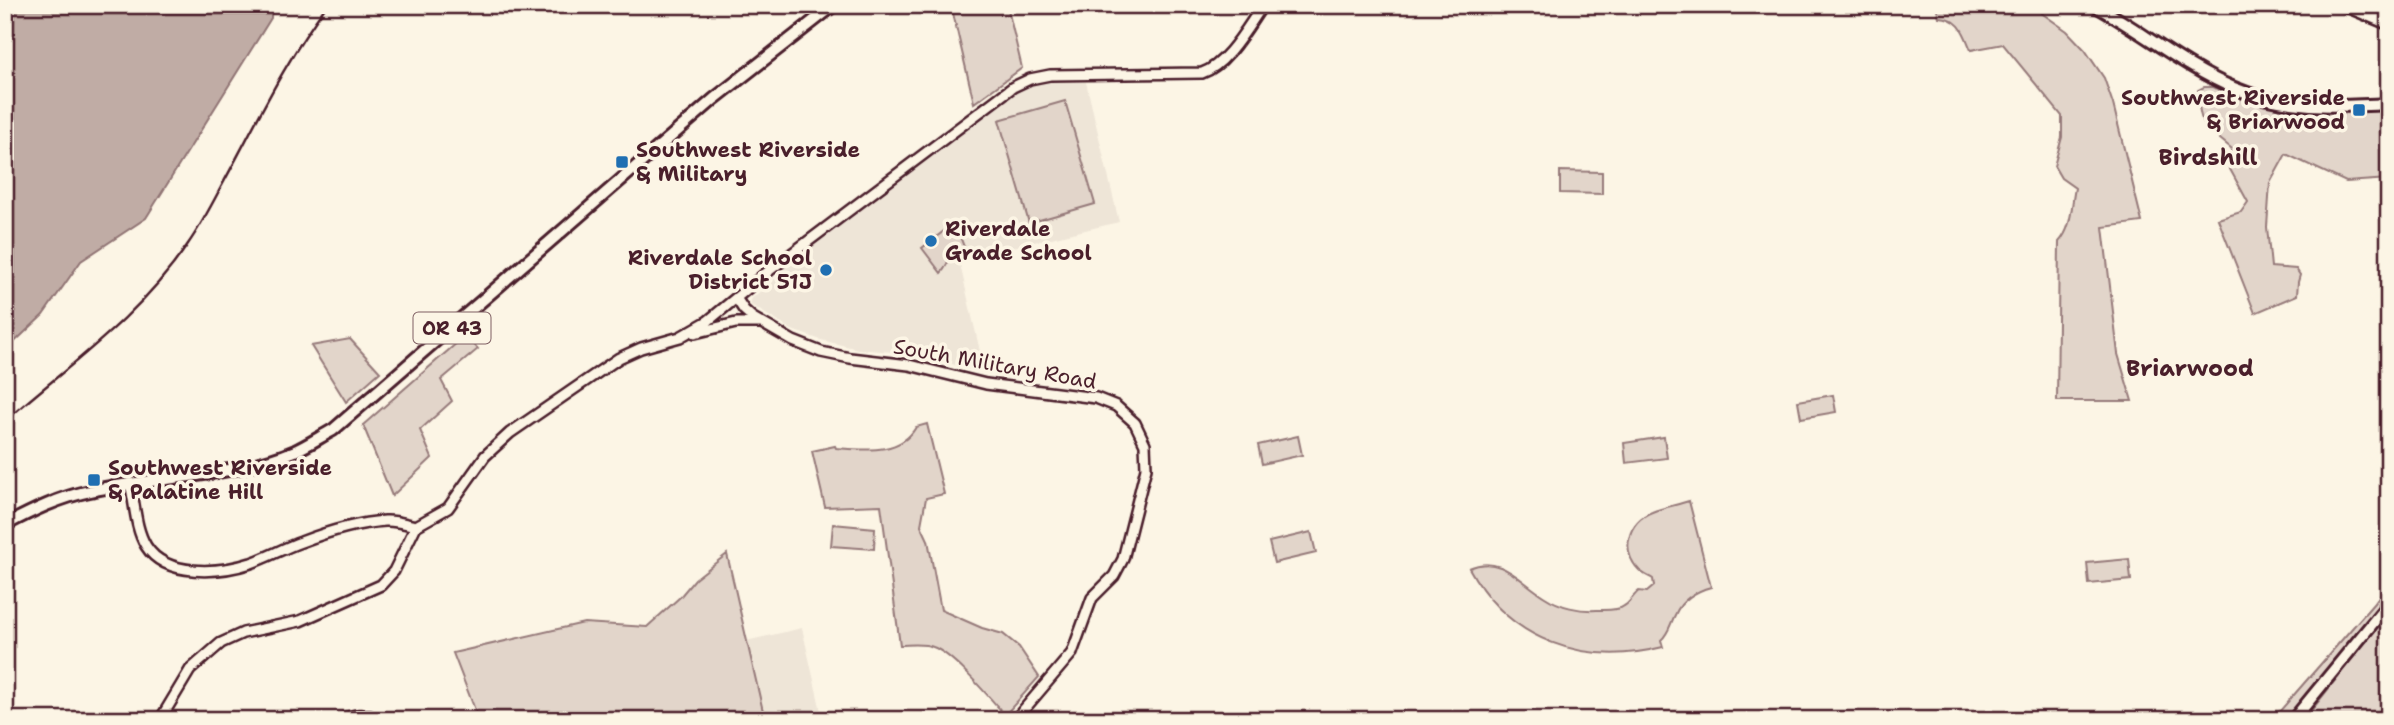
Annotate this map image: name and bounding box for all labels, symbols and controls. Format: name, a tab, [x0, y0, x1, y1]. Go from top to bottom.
place label: Southwest Riverside & Briarwood	[2121, 84, 2345, 136]
marker: Southwest Riverside & Briarwood	[2351, 102, 2367, 118]
place label: Southwest Riverside & Military	[636, 136, 860, 188]
district label: Birdshill	[2159, 142, 2257, 172]
marker: Southwest Riverside & Military	[614, 154, 630, 170]
place label: Riverdale Grade School	[945, 215, 1092, 267]
marker: Riverdale Grade School	[923, 233, 939, 249]
place label: Riverdale School District 51J	[628, 244, 812, 296]
marker: Riverdale School District 51J	[818, 262, 834, 278]
road number: OR 43	[414, 312, 490, 344]
street label: South Military Road	[891, 332, 1099, 396]
district label: Briarwood	[2126, 353, 2254, 383]
place label: Southwest Riverside & Palatine Hill	[108, 454, 332, 506]
marker: Southwest Riverside & Palatine Hill	[86, 472, 102, 488]

